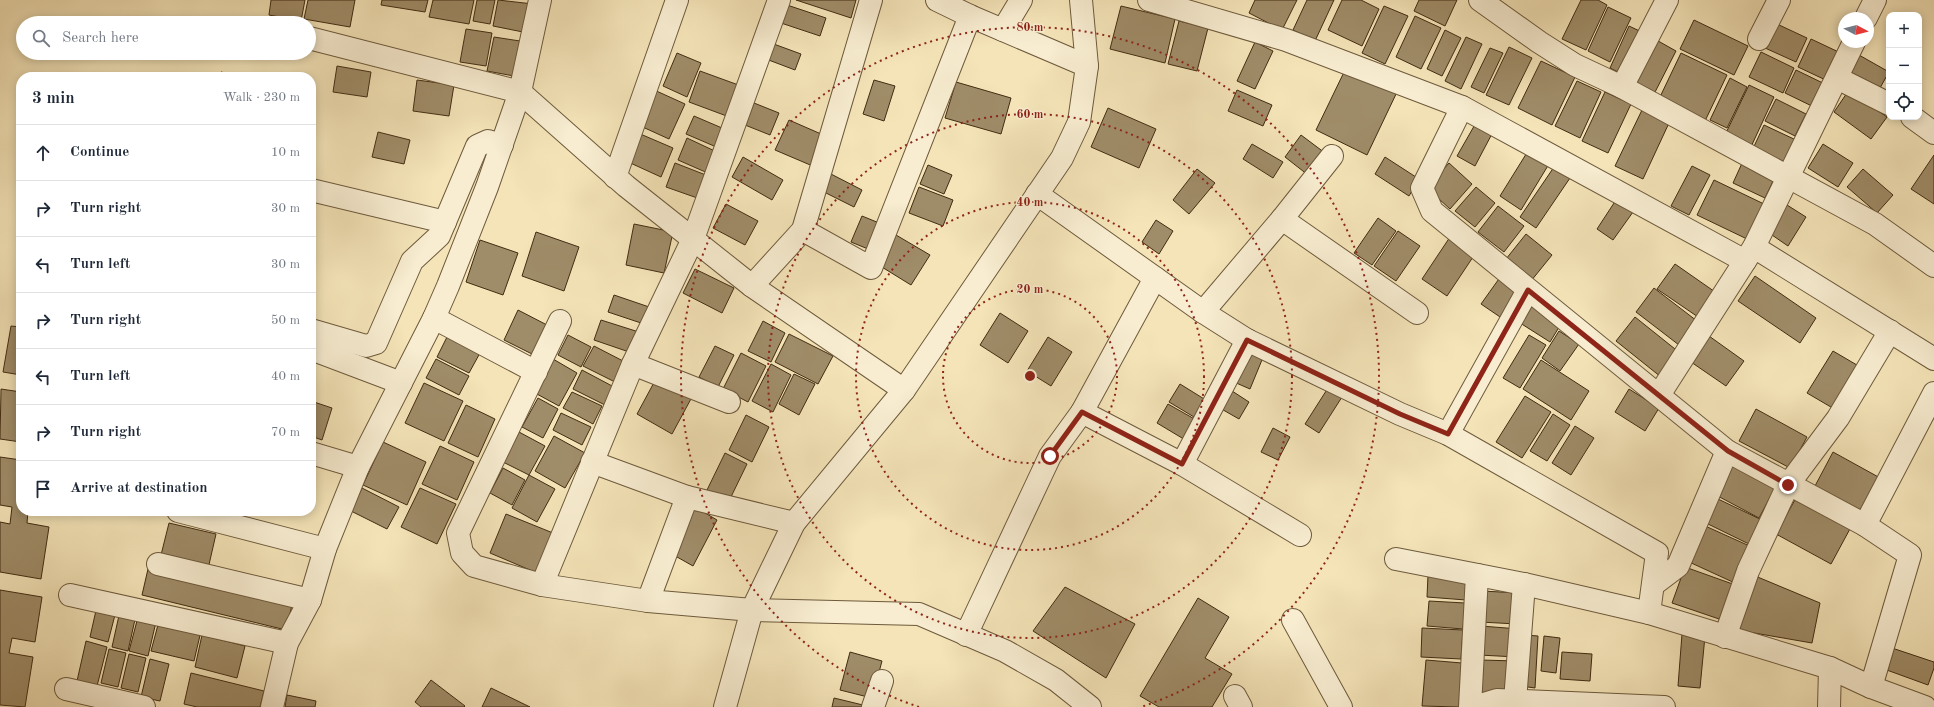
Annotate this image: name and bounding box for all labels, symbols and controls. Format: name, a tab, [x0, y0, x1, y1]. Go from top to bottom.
north arrow	[1838, 12, 1874, 48]
map controls	[1886, 12, 1922, 120]
button: +	[1886, 12, 1922, 48]
search box	[16, 16, 316, 60]
text: 80 m	[1017, 22, 1044, 34]
icon: search	[30, 27, 52, 49]
text: Search here	[62, 31, 139, 46]
button: −	[1886, 48, 1922, 84]
button: locate	[1886, 84, 1922, 120]
text: 3 min	[32, 90, 75, 107]
text: Walk · 230 m	[223, 91, 300, 104]
text: 60 m	[1017, 109, 1044, 121]
icon: ahead	[32, 142, 54, 164]
text: Continue	[70, 145, 129, 160]
text: 10 m	[271, 146, 300, 159]
text: 40 m	[1017, 197, 1044, 209]
icon: right	[32, 198, 54, 220]
text: Turn right	[70, 201, 141, 216]
text: 30 m	[271, 202, 300, 215]
icon: left	[32, 254, 54, 276]
text: Turn left	[70, 257, 130, 272]
text: 30 m	[271, 258, 300, 271]
text: 20 m	[1017, 284, 1044, 296]
icon: right	[32, 310, 54, 332]
text: Turn right	[70, 313, 141, 328]
text: 50 m	[271, 314, 300, 327]
icon: left	[32, 366, 54, 388]
text: Turn left	[70, 369, 130, 384]
centre of rings	[1023, 369, 1037, 383]
text: 40 m	[271, 370, 300, 383]
icon: right	[32, 422, 54, 444]
text: Turn right	[70, 425, 141, 440]
text: 70 m	[271, 426, 300, 439]
route start	[1041, 447, 1059, 465]
route end	[1779, 476, 1797, 494]
icon: arrive	[32, 478, 54, 500]
text: Arrive at destination	[70, 481, 208, 496]

